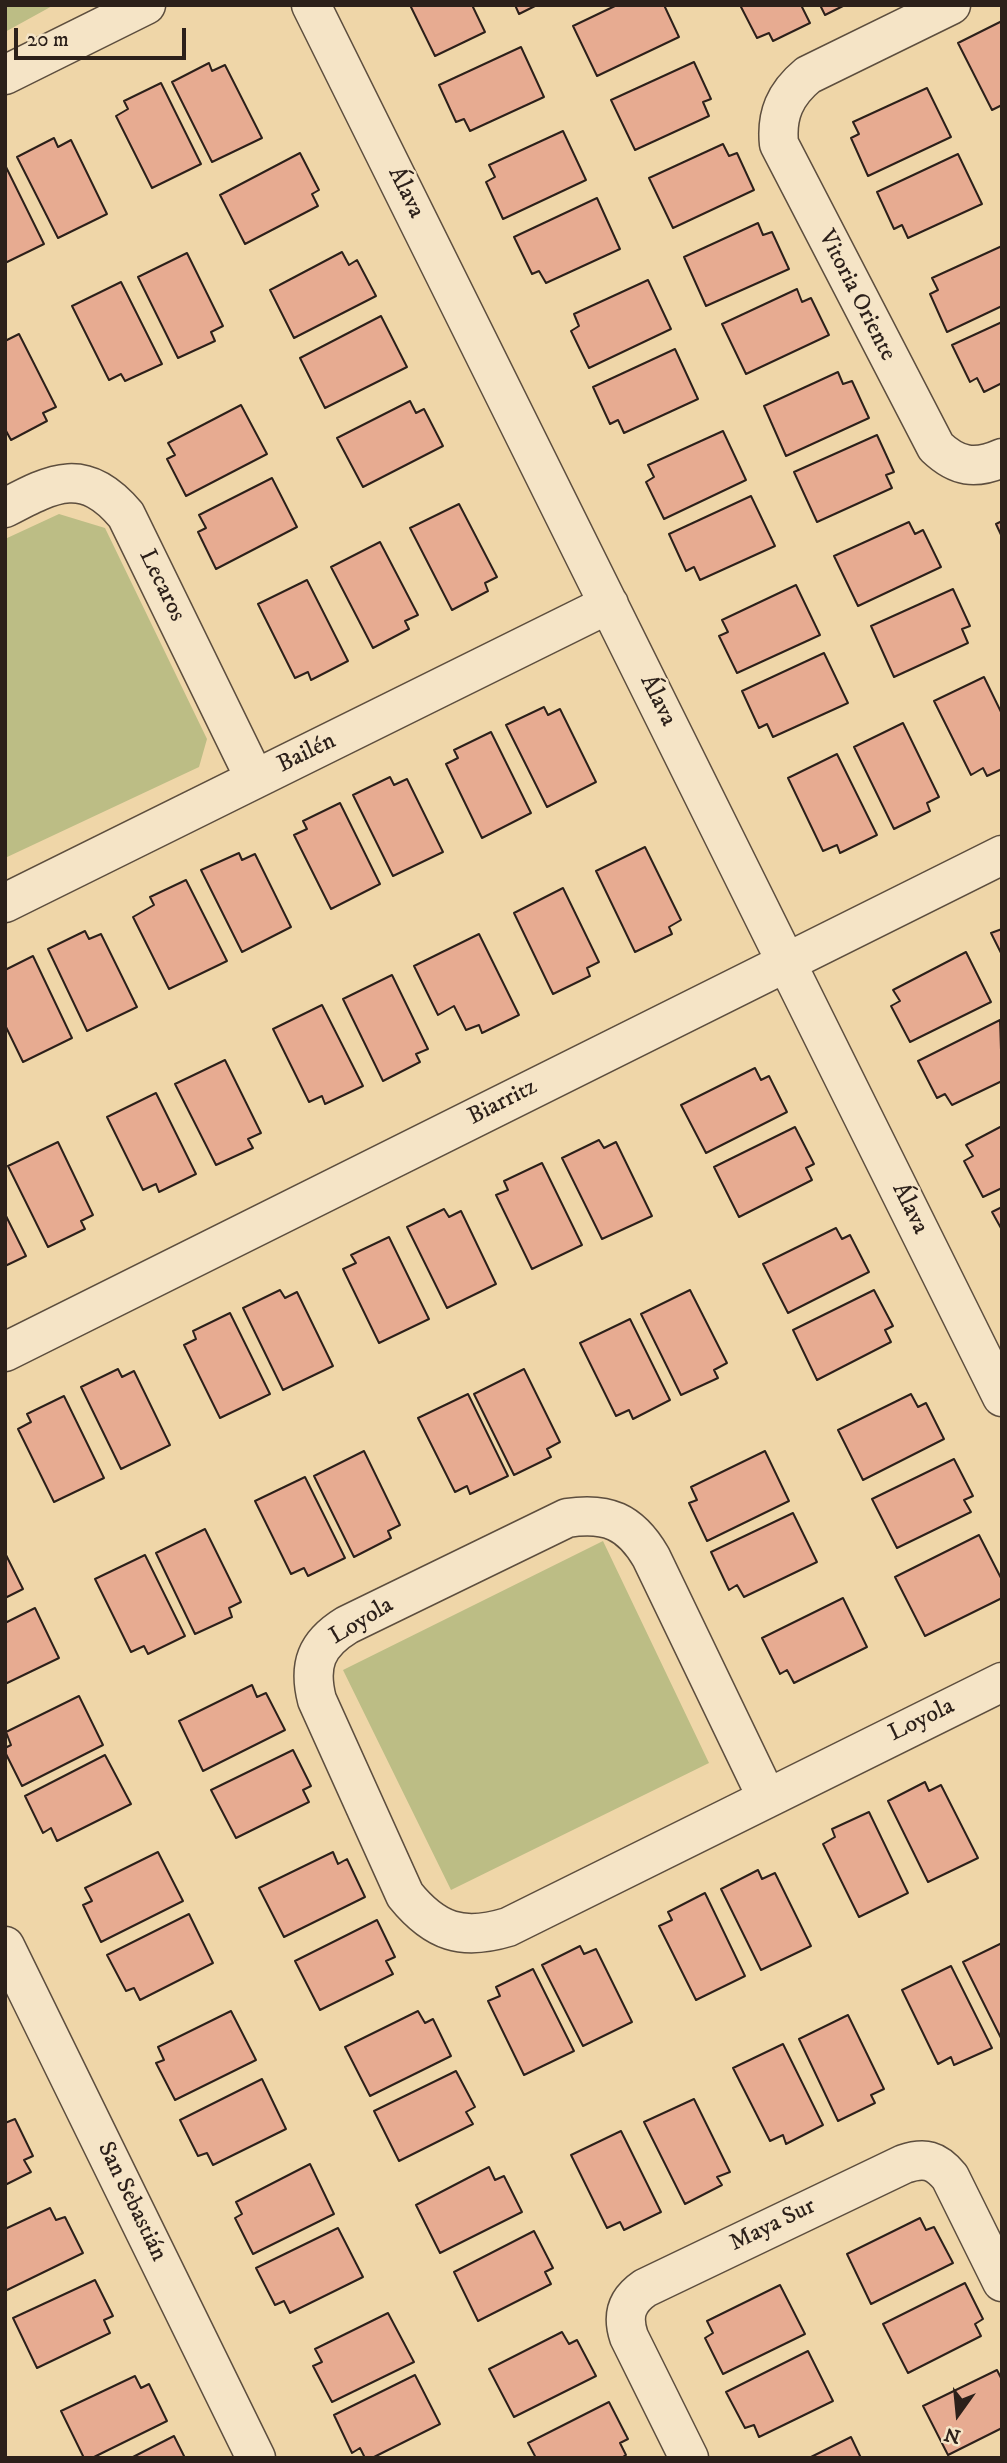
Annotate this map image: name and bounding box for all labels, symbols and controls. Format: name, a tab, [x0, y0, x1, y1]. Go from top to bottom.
scale bar	[18, 14, 189, 58]
text: 20 m	[27, 27, 69, 53]
street label: Álava	[380, 163, 430, 223]
street label: Vitoria Oriente	[811, 226, 901, 366]
street label: Lecaros	[131, 545, 191, 627]
street label: Álava	[632, 671, 682, 731]
street label: Bailén	[273, 728, 341, 780]
street label: Biarritz	[464, 1073, 542, 1133]
street label: Álava	[884, 1179, 934, 1239]
street label: Loyola	[325, 1592, 399, 1652]
street label: Loyola	[885, 1693, 959, 1749]
street label: San Sebastián	[90, 2138, 172, 2266]
street label: Maya Sur	[725, 2193, 821, 2259]
north arrow	[923, 2379, 993, 2449]
text: N	[942, 2422, 963, 2448]

